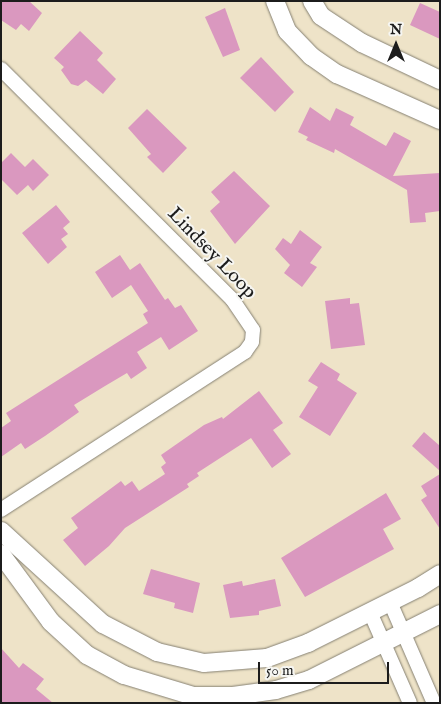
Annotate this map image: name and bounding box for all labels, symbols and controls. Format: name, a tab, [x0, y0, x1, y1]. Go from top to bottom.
north arrow	[371, 20, 421, 70]
text: N	[390, 21, 402, 39]
street label: Lindsey Loop	[162, 202, 262, 304]
scale bar	[261, 652, 392, 684]
text: 50 m	[266, 661, 294, 680]

